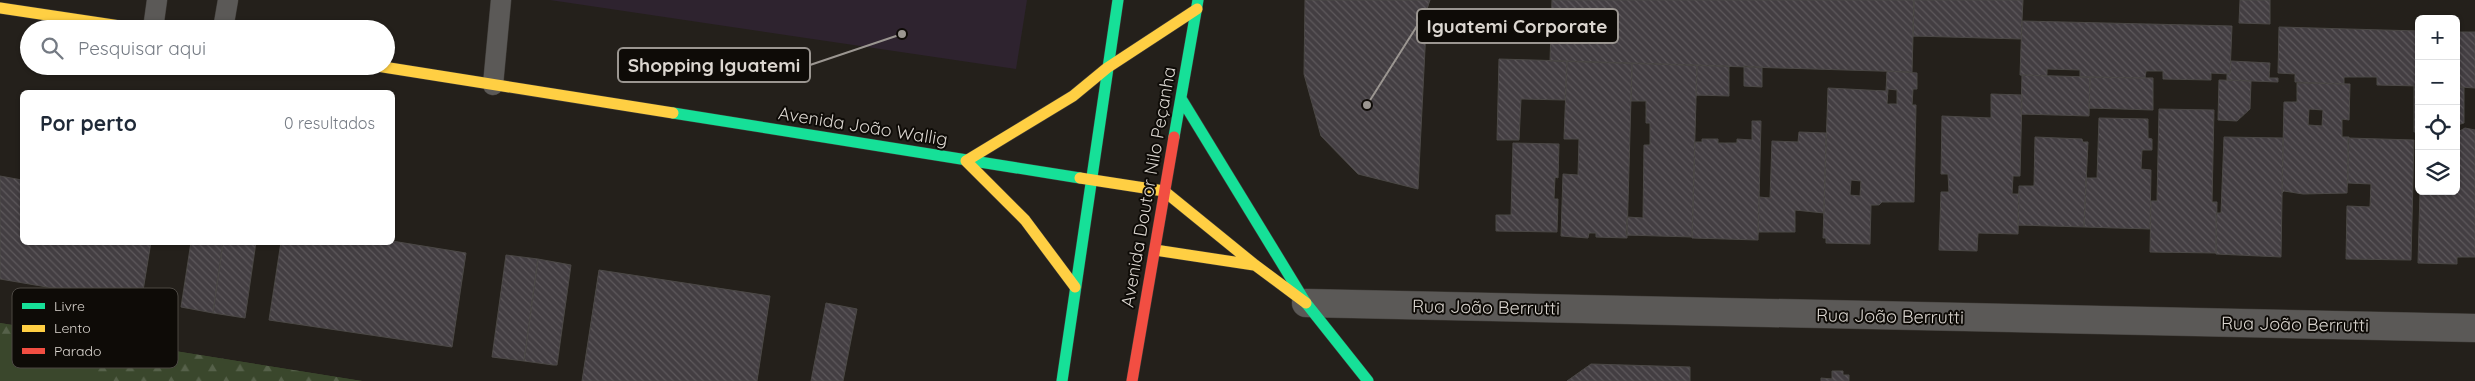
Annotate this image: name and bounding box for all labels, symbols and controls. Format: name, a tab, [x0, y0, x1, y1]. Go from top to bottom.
callout: Iguatemi Corporate	[1417, 9, 1618, 43]
text: Iguatemi Corporate	[1426, 14, 1608, 38]
map controls	[2415, 15, 2460, 195]
button: +	[2415, 15, 2460, 60]
search box	[20, 20, 395, 75]
icon: search	[38, 34, 66, 62]
text: Pesquisar aqui	[78, 36, 206, 60]
callout: Shopping Iguatemi	[618, 48, 810, 82]
text: Shopping Iguatemi	[628, 53, 800, 77]
button: −	[2415, 60, 2460, 105]
street label: Avenida Doutor Nilo Peçanha	[1116, 65, 1180, 309]
street label: Avenida João Wallig	[777, 101, 949, 151]
button: locate	[2415, 105, 2460, 150]
text: Por perto	[40, 110, 137, 136]
text: 0 resultados	[284, 113, 375, 133]
button: layers	[2415, 150, 2460, 195]
legend	[12, 288, 178, 368]
street label: Rua João Berrutti	[1412, 294, 1560, 320]
text: Livre	[54, 297, 85, 315]
street label: Rua João Berrutti	[1816, 303, 1964, 329]
street label: Rua João Berrutti	[2221, 311, 2369, 337]
text: Lento	[54, 319, 91, 337]
text: Parado	[54, 342, 101, 360]

